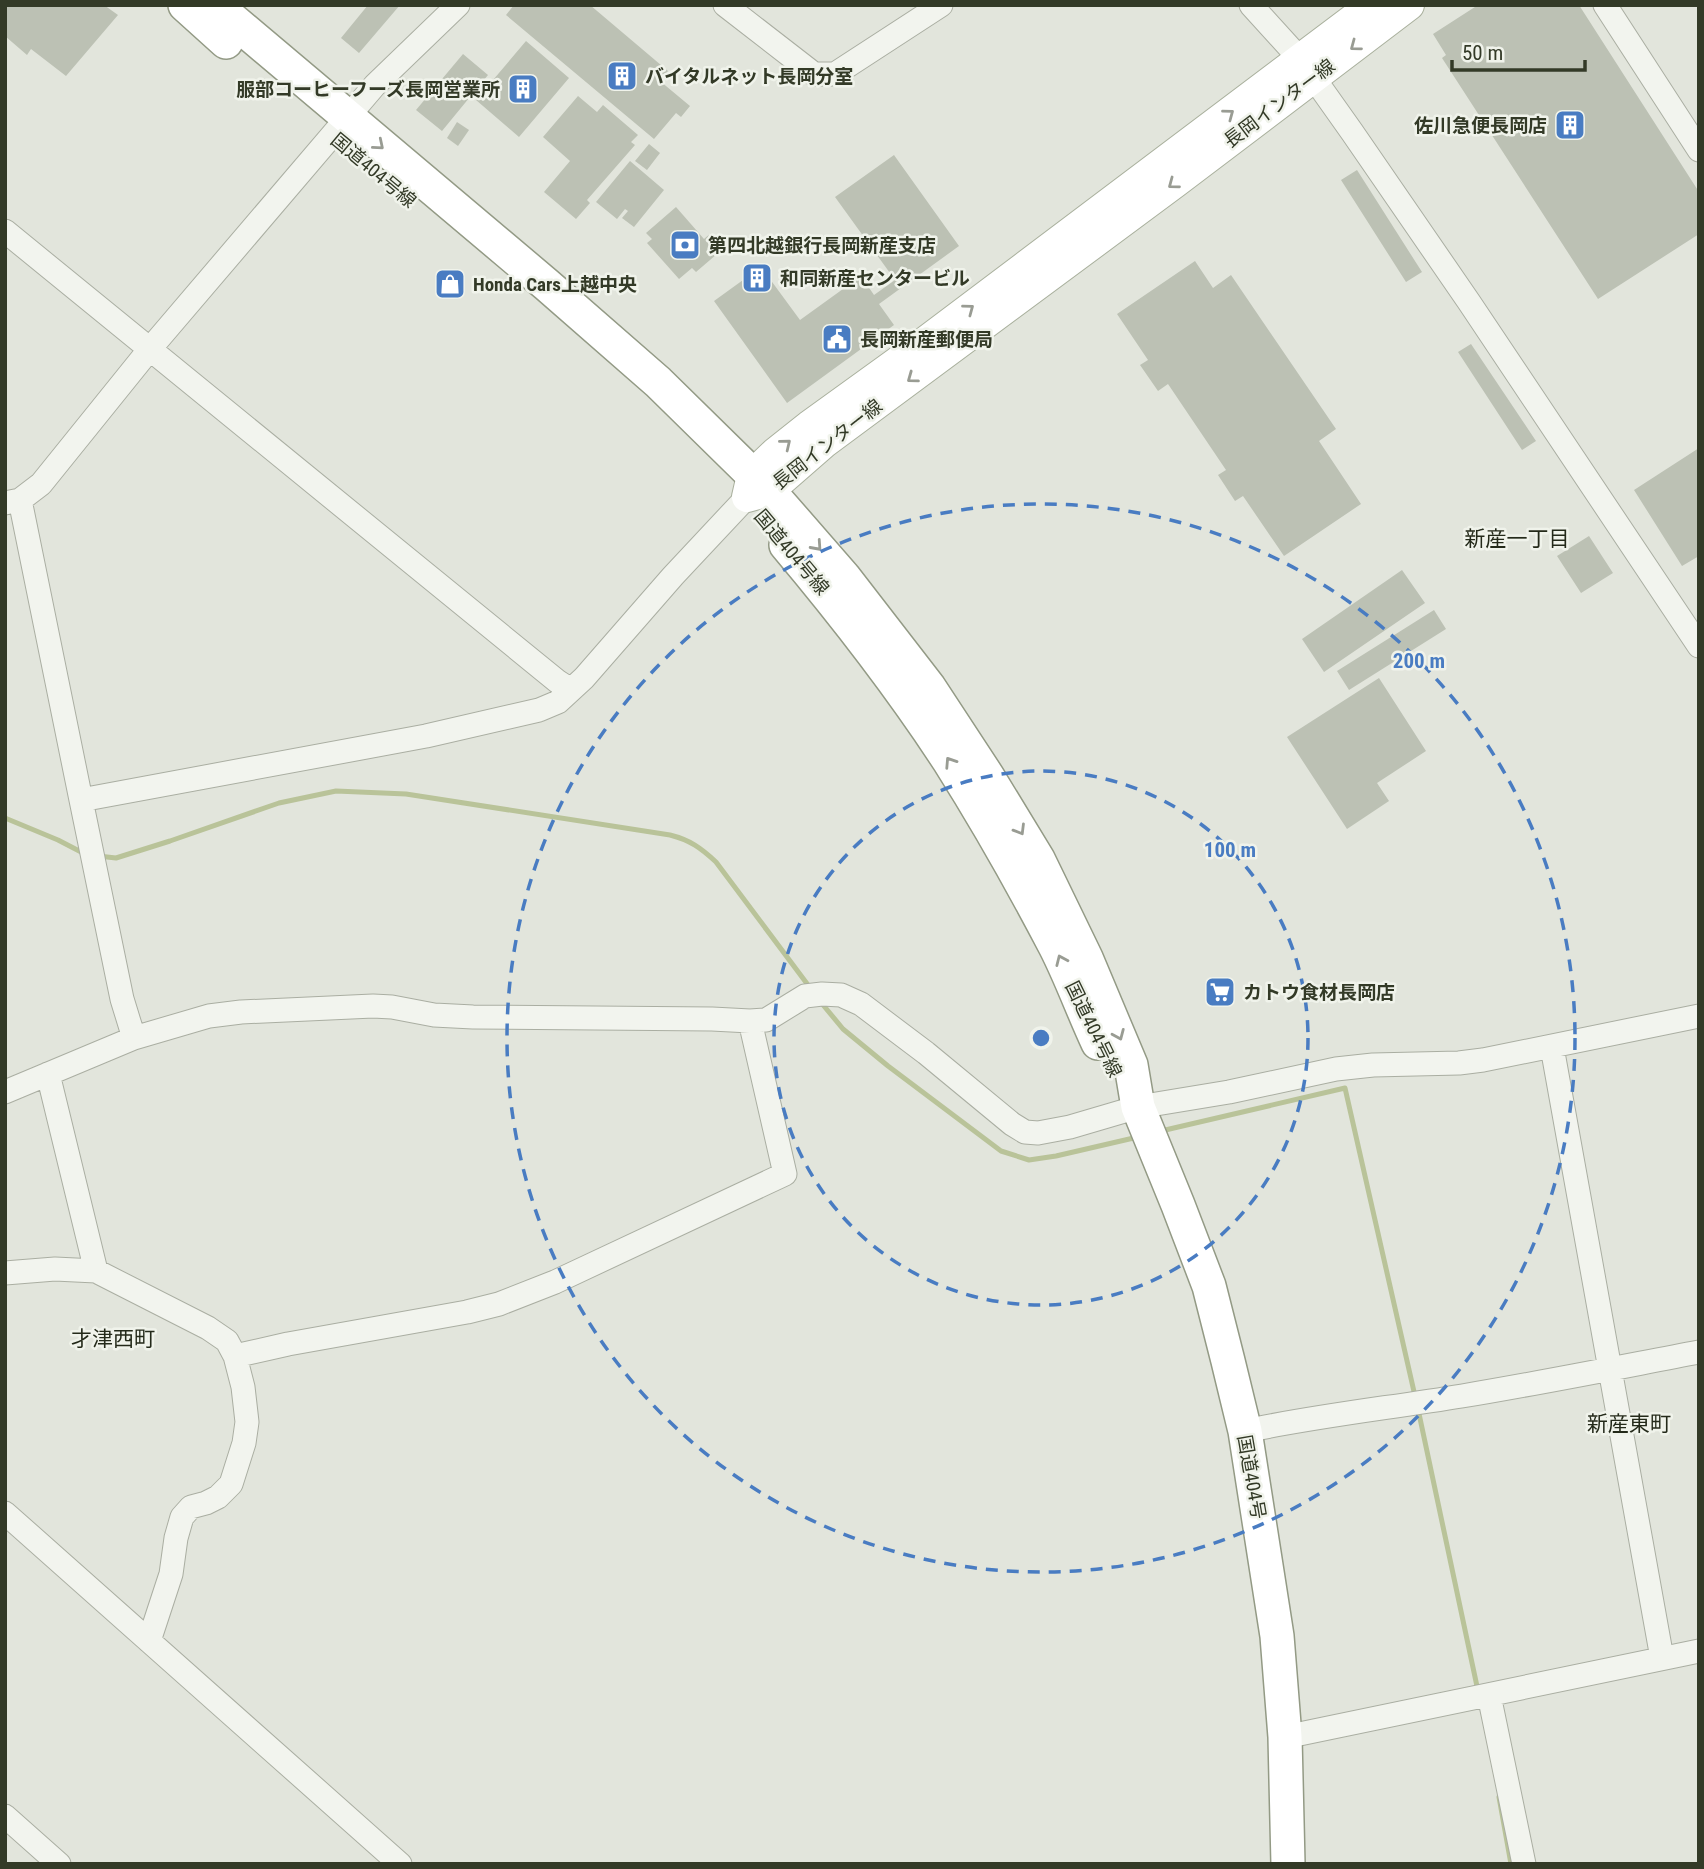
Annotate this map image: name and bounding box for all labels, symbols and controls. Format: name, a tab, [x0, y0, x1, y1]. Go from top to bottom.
scale bar	[1452, 28, 1585, 72]
one-way arrow	[1350, 38, 1362, 51]
text: 50 m	[1462, 41, 1503, 65]
street label: 長岡インター線	[1219, 54, 1339, 153]
building icon: バイタルネット長岡分室	[605, 59, 639, 93]
place label: バイタルネット長岡分室	[645, 65, 853, 88]
building icon: 服部コーヒーフーズ長岡営業所	[506, 72, 540, 106]
place label: 服部コーヒーフーズ長岡営業所	[236, 78, 500, 101]
building icon: 佐川急便長岡店	[1553, 108, 1587, 142]
one-way arrow	[1221, 109, 1234, 122]
place label: 佐川急便長岡店	[1414, 114, 1547, 137]
street label: 国道404号線	[326, 128, 421, 213]
one-way arrow	[371, 137, 384, 149]
one-way arrow	[1169, 176, 1181, 188]
bank icon: 第四北越銀行長岡新産支店	[668, 228, 702, 262]
place label: 第四北越銀行長岡新産支店	[708, 234, 936, 257]
building icon: 和同新産センタービル	[740, 261, 774, 295]
shop icon: Honda Cars上越中央	[433, 267, 467, 301]
place label: 和同新産センタービル	[780, 267, 970, 290]
place label: Honda Cars上越中央	[473, 273, 637, 296]
one-way arrow	[961, 304, 973, 317]
public building icon: 長岡新産郵便局	[820, 322, 854, 356]
place label: 長岡新産郵便局	[860, 328, 993, 351]
one-way arrow	[907, 370, 920, 382]
street label: 長岡インター線	[768, 394, 887, 494]
one-way arrow	[779, 440, 791, 453]
street label: 国道404号線	[749, 505, 834, 600]
district label: 新産一丁目	[1465, 527, 1570, 551]
one-way arrow	[809, 538, 821, 551]
text: 200 m	[1393, 649, 1445, 673]
one-way arrow	[945, 757, 958, 770]
one-way arrow	[1012, 823, 1025, 836]
text: 100 m	[1204, 838, 1256, 862]
one-way arrow	[1055, 955, 1069, 968]
supermarket icon: カトウ食材長岡店	[1203, 975, 1237, 1009]
street label: 国道404号線	[1060, 977, 1127, 1081]
place label: カトウ食材長岡店	[1243, 981, 1395, 1004]
centre of rings	[1029, 1026, 1053, 1050]
one-way arrow	[1111, 1028, 1125, 1041]
district label: 才津西町	[71, 1327, 155, 1351]
district label: 新産東町	[1587, 1412, 1671, 1436]
street label: 国道404号	[1233, 1433, 1270, 1521]

